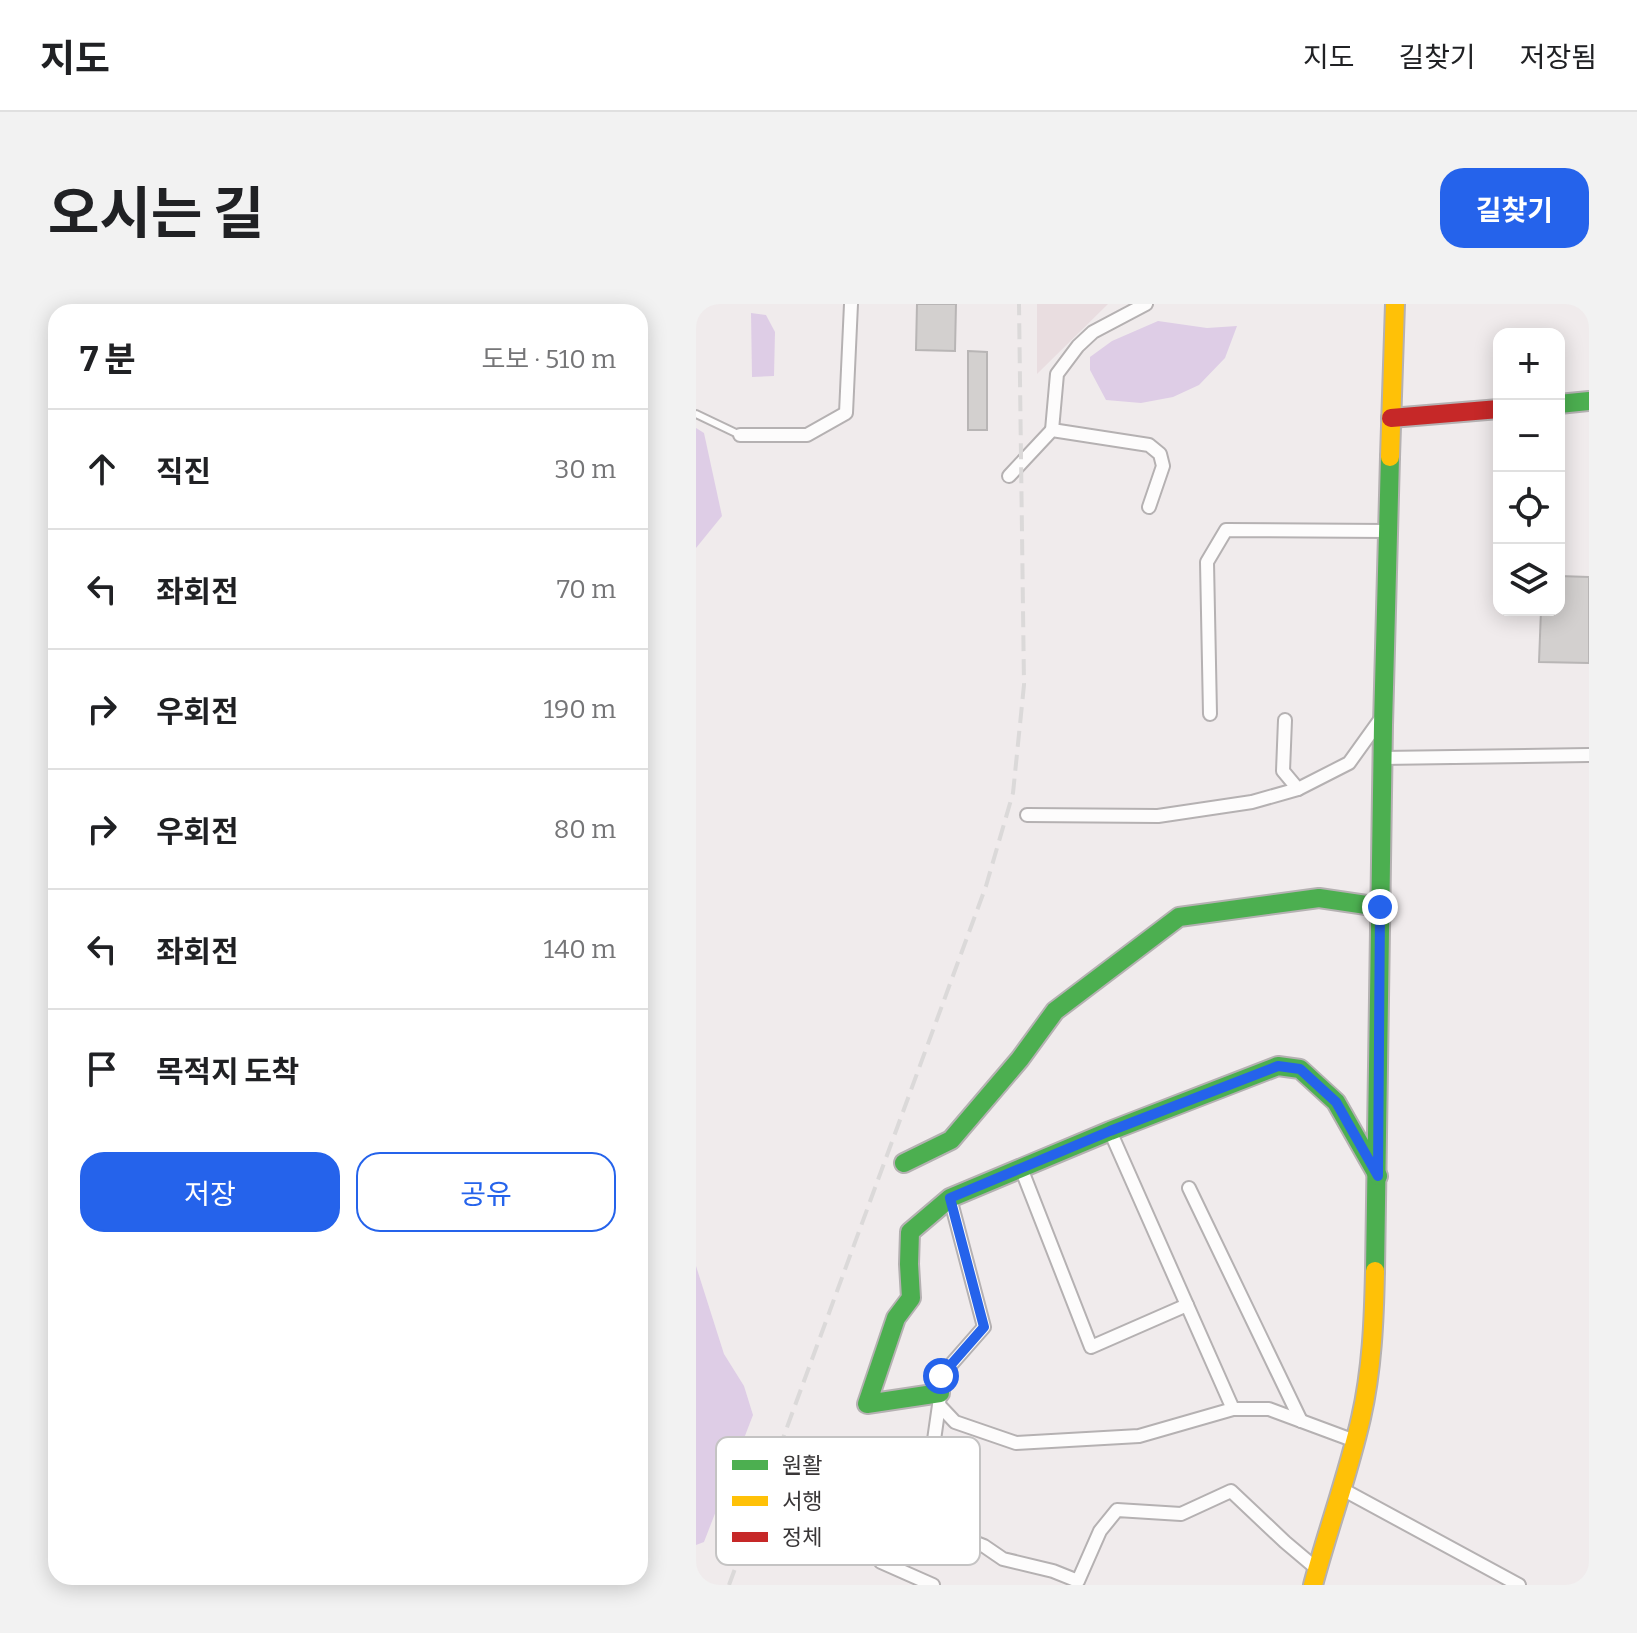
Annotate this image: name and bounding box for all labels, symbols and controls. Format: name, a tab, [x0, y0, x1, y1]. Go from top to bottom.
text: 지도	[40, 36, 110, 82]
text: 지도	[1303, 41, 1354, 74]
text: 길찾기	[1398, 41, 1476, 74]
text: 저장됨	[1520, 41, 1597, 74]
button: 길찾기	[1440, 168, 1589, 248]
text: 오시는 길	[48, 181, 264, 248]
map controls	[1493, 328, 1565, 616]
button: +	[1493, 328, 1565, 400]
text: 7 분	[80, 339, 136, 380]
text: 도보 · 510 m	[481, 344, 616, 375]
button: −	[1493, 400, 1565, 472]
icon: ahead	[80, 447, 124, 491]
text: 직진	[156, 454, 211, 490]
text: 30 m	[555, 454, 616, 485]
button: locate	[1493, 472, 1565, 544]
button: layers	[1493, 544, 1565, 616]
icon: left	[80, 567, 124, 611]
text: 좌회전	[156, 574, 239, 610]
text: 70 m	[557, 574, 616, 605]
icon: right	[80, 687, 124, 731]
text: 우회전	[156, 694, 239, 730]
text: 190 m	[544, 694, 616, 725]
icon: right	[80, 807, 124, 851]
text: 우회전	[156, 814, 239, 850]
text: 80 m	[554, 814, 616, 845]
route end	[1362, 889, 1398, 925]
icon: left	[80, 927, 124, 971]
text: 좌회전	[156, 934, 239, 970]
text: 140 m	[544, 934, 616, 965]
icon: arrive	[80, 1047, 124, 1091]
text: 목적지 도착	[156, 1054, 299, 1090]
button: 저장	[80, 1152, 340, 1232]
button: 공유	[356, 1152, 616, 1232]
route start	[923, 1358, 959, 1394]
legend	[716, 1437, 980, 1565]
text: 원활	[782, 1452, 822, 1479]
text: 서행	[782, 1488, 822, 1515]
text: 정체	[782, 1524, 822, 1551]

